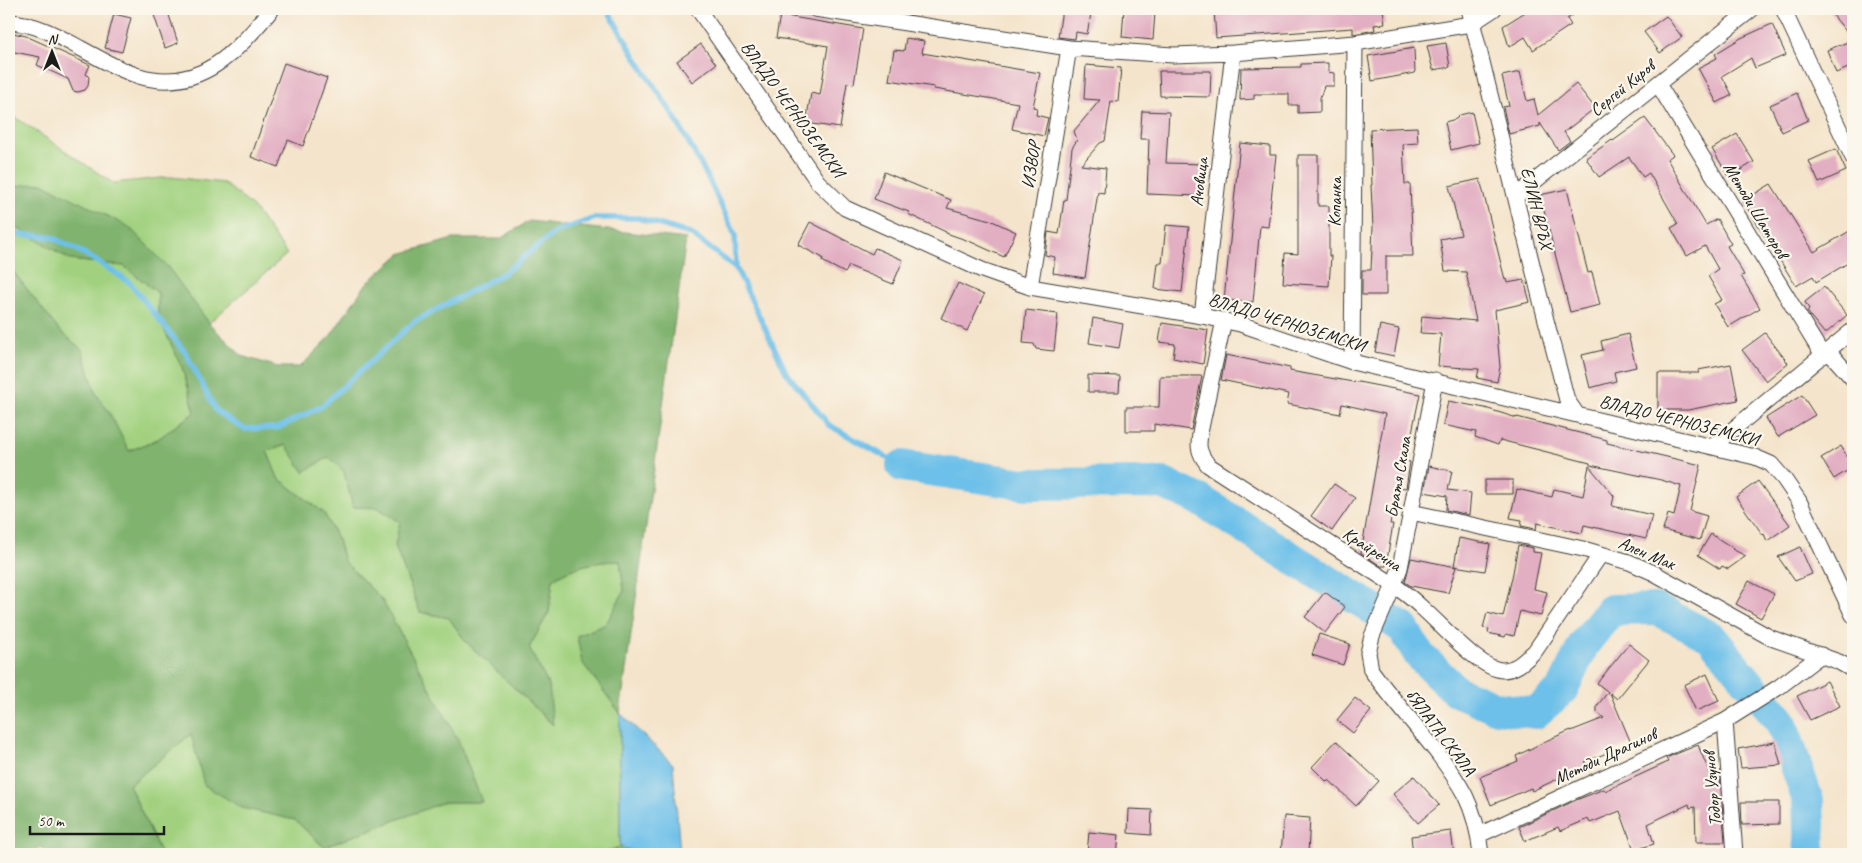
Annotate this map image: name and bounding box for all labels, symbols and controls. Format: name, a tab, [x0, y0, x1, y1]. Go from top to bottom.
north arrow	[28, 28, 78, 78]
text: N	[48, 31, 59, 48]
street label: ВЛАДО ЧЕРНОЗЕМСКИ	[736, 37, 852, 184]
street label: Сергей Киров	[1585, 53, 1661, 121]
street label: ИЗВОР	[1016, 138, 1046, 190]
street label: Ачовица	[1185, 155, 1213, 208]
street label: Методи Шаторов	[1719, 158, 1795, 264]
street label: ЕЛИН ВРЪХ	[1516, 165, 1558, 254]
street label: Копанка	[1324, 176, 1346, 227]
street label: ВЛАДО ЧЕРНОЗЕМСКИ	[1206, 288, 1371, 357]
street label: ВЛАДО ЧЕРНОЗЕМСКИ	[1597, 390, 1764, 451]
street label: Братя Скала	[1380, 434, 1416, 519]
street label: Крайречна	[1339, 522, 1407, 577]
street label: Ален Мак	[1615, 531, 1680, 575]
street label: бЯЛАТА СКАЛА	[1401, 684, 1481, 780]
street label: Методи Драгинов	[1550, 721, 1663, 789]
street label: Тодор Узунов	[1698, 748, 1726, 827]
scale bar	[30, 803, 164, 835]
text: 50 m	[38, 812, 65, 831]

